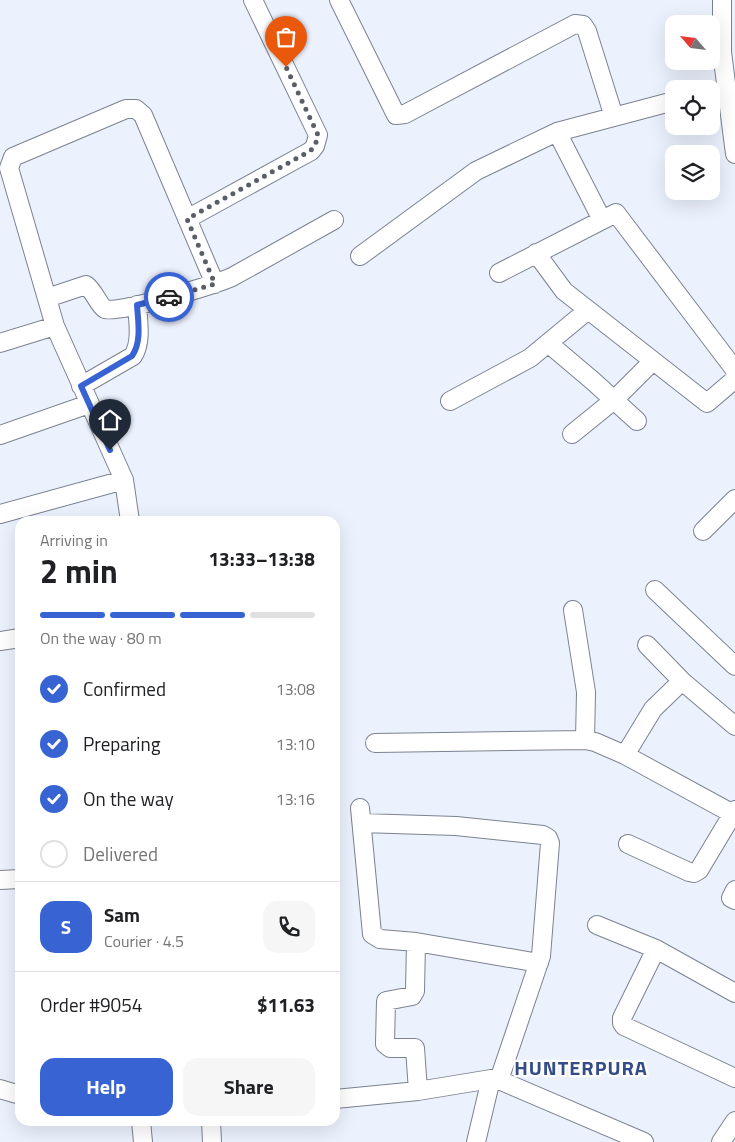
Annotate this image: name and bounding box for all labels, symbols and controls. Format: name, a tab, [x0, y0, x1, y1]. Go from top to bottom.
north arrow	[665, 15, 720, 70]
map controls	[665, 15, 720, 200]
pin	[265, 16, 307, 67]
icon: bag	[272, 23, 300, 51]
button: locate	[665, 80, 720, 135]
button: layers	[665, 145, 720, 200]
courier	[144, 272, 194, 322]
icon: car	[155, 283, 183, 311]
pin	[89, 399, 131, 450]
icon: home	[96, 406, 124, 434]
text: Arriving in	[40, 528, 108, 552]
text: 13:33–13:38	[208, 544, 315, 573]
text: 2 min	[40, 547, 118, 595]
text: On the way · 80 m	[40, 626, 162, 650]
text: Confirmed	[83, 674, 166, 703]
icon: check	[40, 675, 68, 703]
text: 13:08	[276, 677, 315, 701]
text: Preparing	[83, 729, 160, 758]
icon: check	[40, 730, 68, 758]
text: 13:10	[276, 732, 315, 756]
text: On the way	[83, 784, 174, 813]
icon: check	[40, 785, 68, 813]
text: 13:16	[276, 787, 315, 811]
text: Delivered	[83, 839, 158, 868]
text: Sam	[104, 900, 140, 929]
button: phone	[263, 901, 315, 953]
text: S	[61, 912, 71, 941]
text: Courier · 4.5	[104, 929, 184, 953]
text: Order #9054	[40, 990, 142, 1019]
text: $11.63	[257, 990, 315, 1019]
district label: HUNTERPURA	[514, 1052, 648, 1083]
button: Help	[40, 1058, 173, 1116]
button: Share	[183, 1058, 315, 1116]

